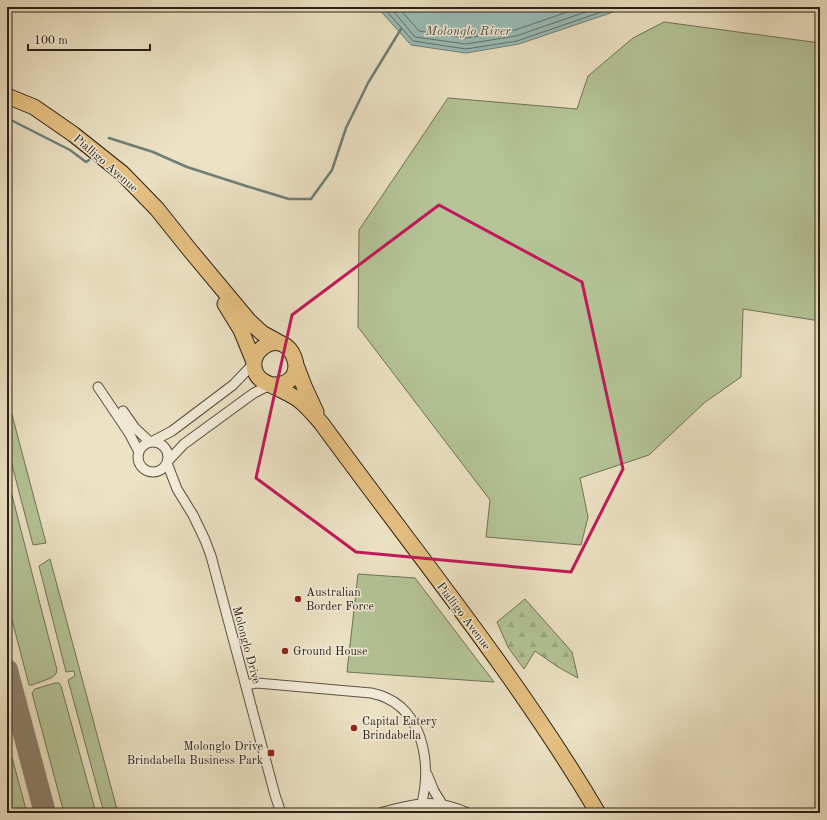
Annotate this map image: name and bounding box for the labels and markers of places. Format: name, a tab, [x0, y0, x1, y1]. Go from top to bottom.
place label: Australian Border Force	[306, 587, 375, 613]
marker: Australian Border Force	[293, 594, 303, 604]
marker: Ground House	[280, 646, 290, 656]
place label: Ground House	[293, 646, 368, 658]
place label: Capital Eatery Brindabella	[362, 716, 438, 742]
marker: Capital Eatery Brindabella	[349, 723, 359, 733]
place label: Molonglo Drive Brindabella Business Park	[127, 741, 263, 767]
marker: Molonglo Drive Brindabella Business Park	[266, 748, 276, 758]

